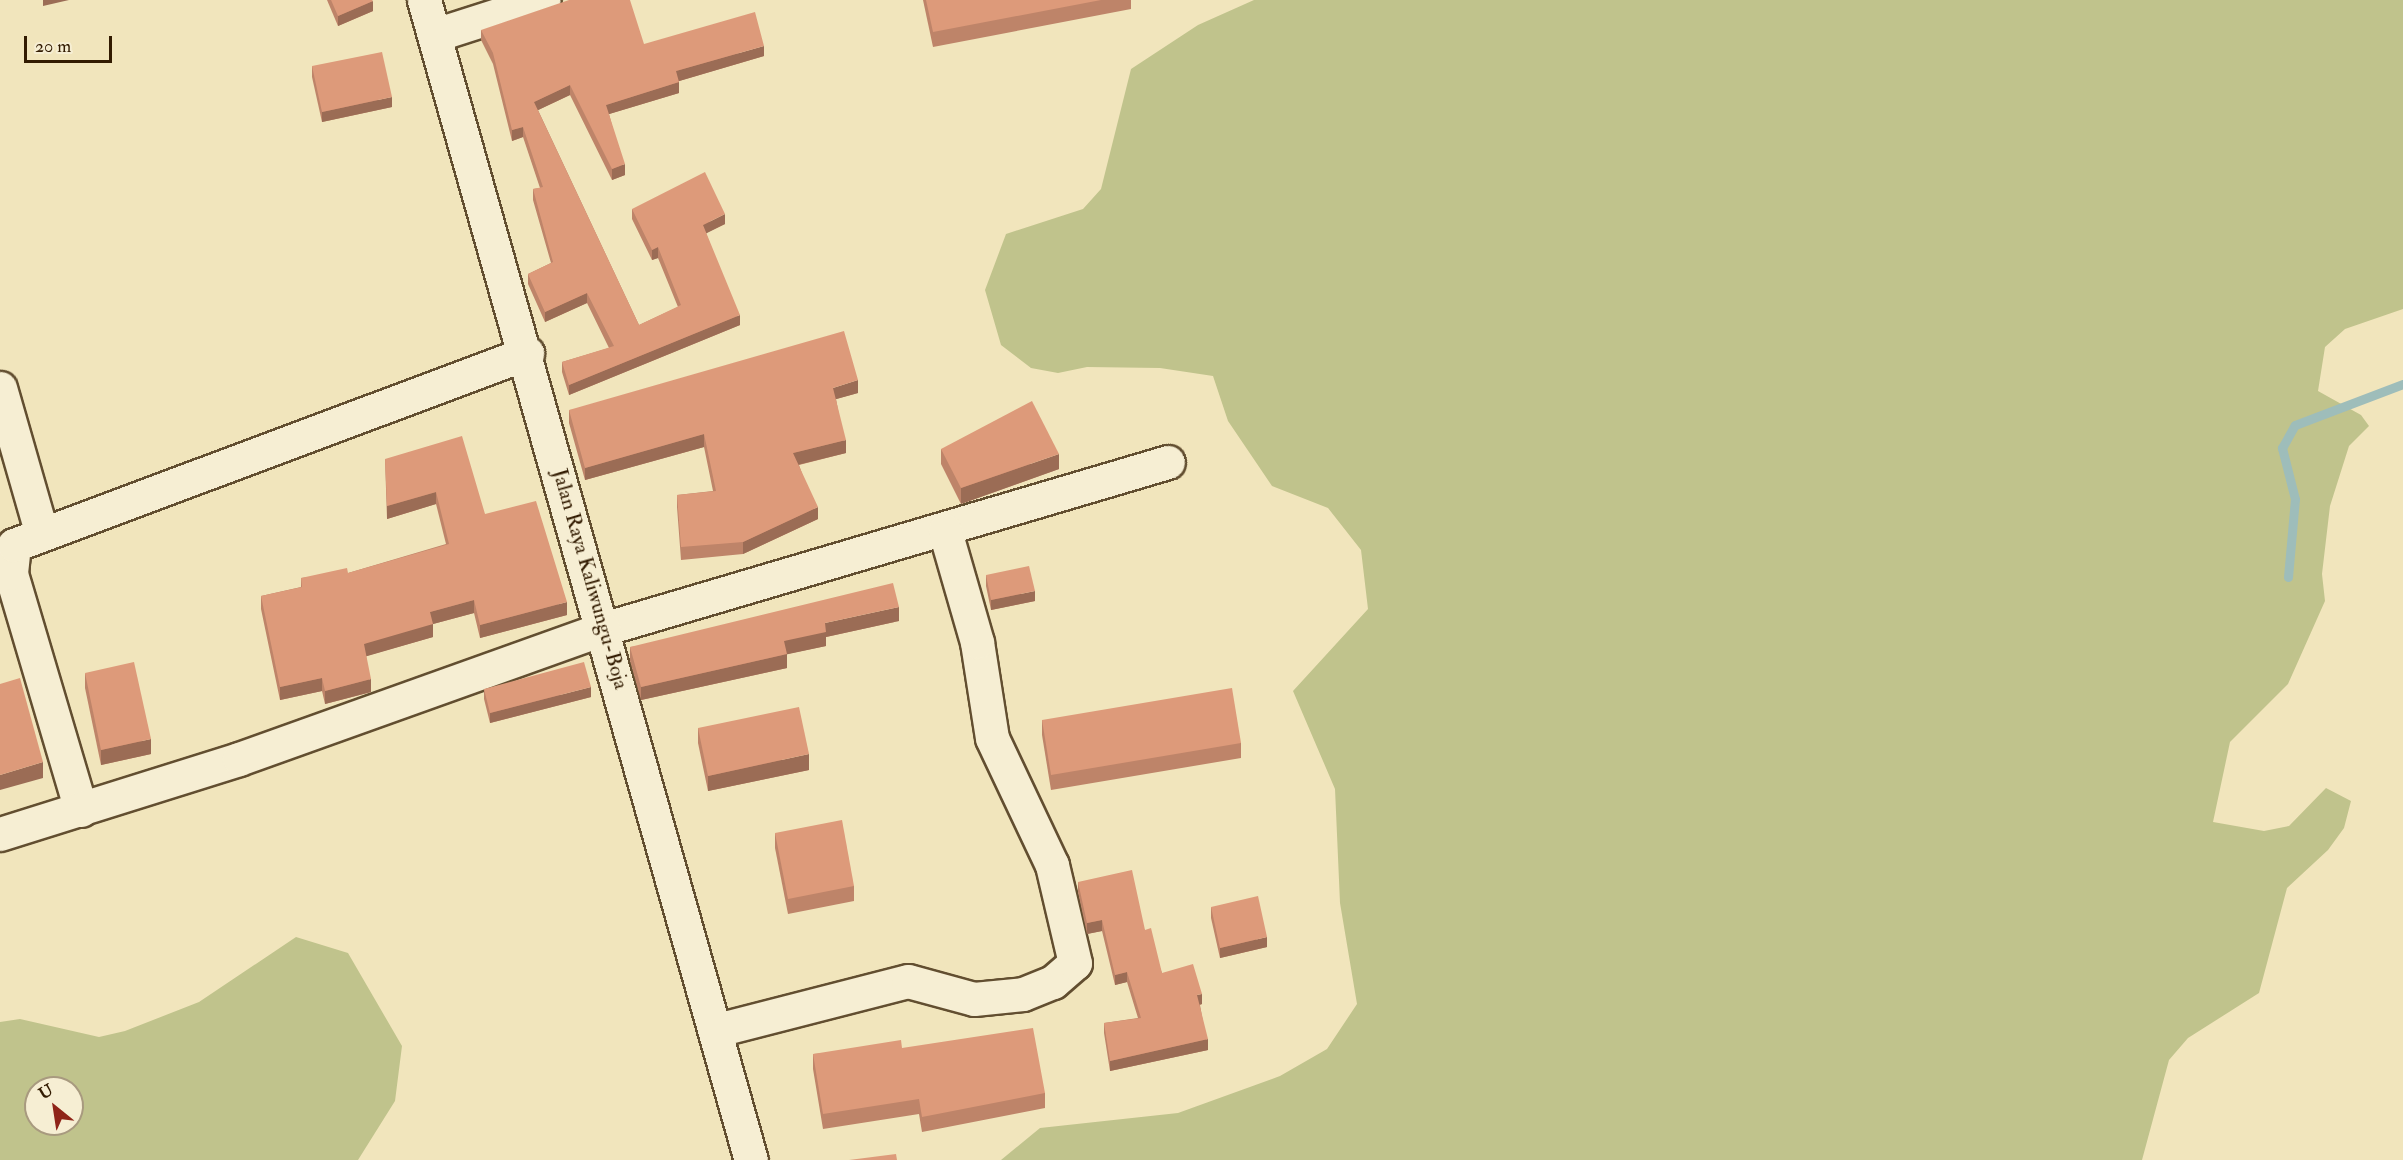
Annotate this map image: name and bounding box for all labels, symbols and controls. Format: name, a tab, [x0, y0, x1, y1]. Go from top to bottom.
scale bar	[27, 24, 116, 62]
text: 20 m	[35, 35, 71, 58]
street label: Jalan Raya Kaliwungu-Boja	[546, 466, 634, 692]
north arrow	[24, 1076, 84, 1136]
text: U	[35, 1080, 57, 1104]

